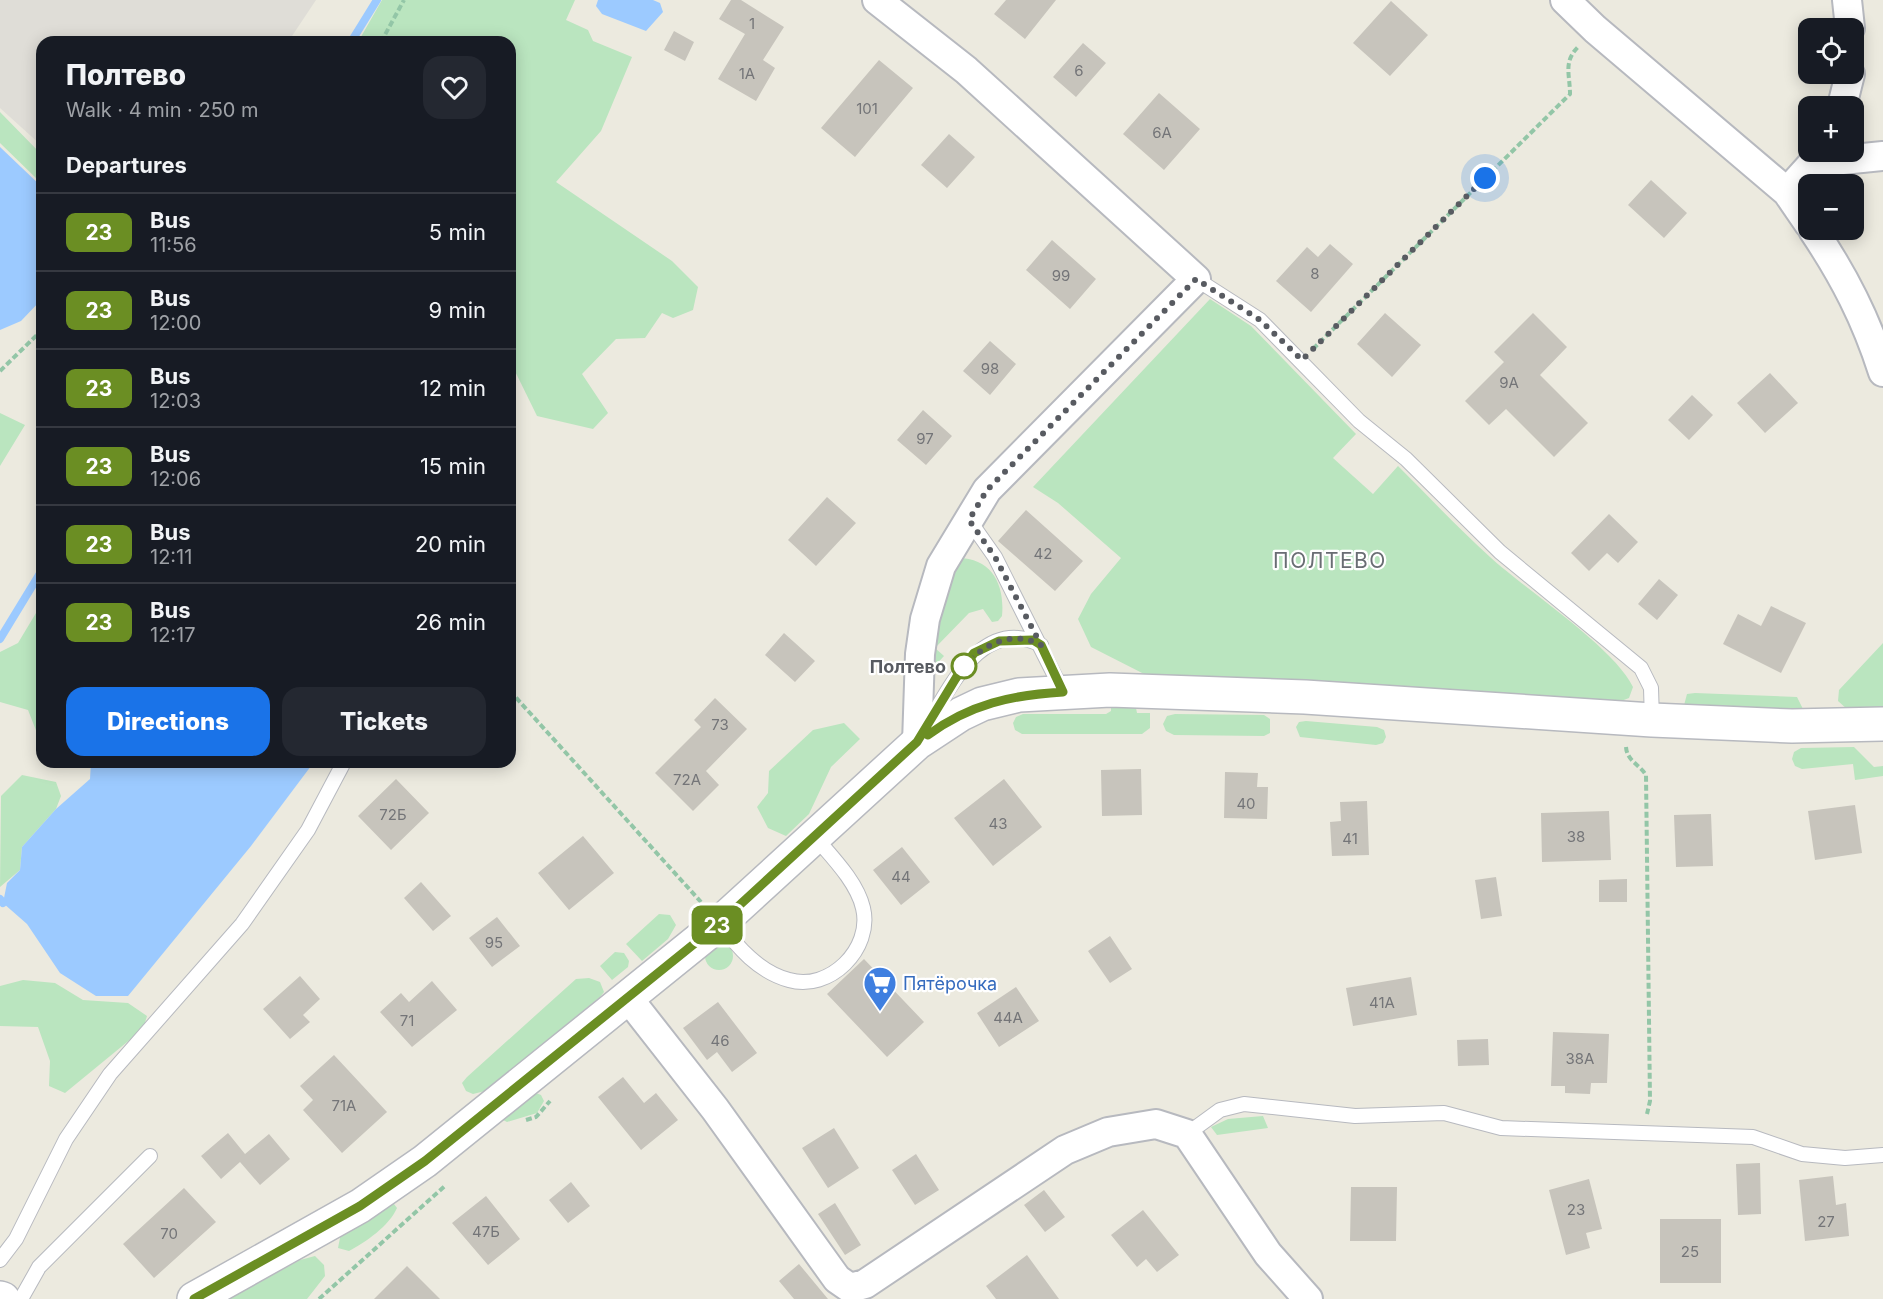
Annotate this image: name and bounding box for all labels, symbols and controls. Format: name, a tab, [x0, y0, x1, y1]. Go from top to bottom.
house number: 1	[749, 14, 755, 33]
map controls	[1798, 18, 1864, 240]
button: locate	[1798, 18, 1864, 84]
button: heart	[423, 56, 486, 119]
text: Полтево	[66, 58, 186, 92]
house number: 6	[1074, 61, 1084, 80]
house number: 1А	[739, 64, 755, 83]
button: +	[1798, 96, 1864, 162]
text: Walk · 4 min · 250 m	[66, 98, 259, 122]
house number: 101	[856, 99, 878, 118]
house number: 6А	[1152, 123, 1172, 142]
text: Departures	[66, 152, 187, 178]
your location	[1470, 163, 1500, 193]
button: −	[1798, 174, 1864, 240]
text: Bus	[150, 207, 191, 233]
text: 5 min	[429, 219, 486, 245]
text: 23	[86, 220, 112, 245]
text: 11:56	[150, 233, 197, 257]
house number: 8	[1310, 264, 1320, 283]
house number: 99	[1052, 266, 1070, 285]
text: Bus	[150, 285, 191, 311]
text: 9 min	[429, 297, 486, 323]
text: 23	[86, 298, 112, 323]
text: 12:00	[150, 311, 201, 335]
house number: 98	[981, 359, 999, 378]
text: Bus	[150, 363, 191, 389]
house number: 9А	[1499, 373, 1519, 392]
text: 12 min	[420, 375, 486, 401]
text: 23	[86, 376, 112, 401]
text: 12:03	[150, 389, 201, 413]
house number: 97	[916, 429, 934, 448]
text: Bus	[150, 441, 191, 467]
text: 15 min	[420, 453, 486, 479]
text: 23	[86, 454, 112, 479]
text: 12:06	[150, 467, 201, 491]
text: Bus	[150, 519, 191, 545]
text: 20 min	[415, 531, 486, 557]
text: 23	[86, 532, 112, 557]
house number: 42	[1034, 544, 1052, 563]
text: 12:11	[150, 545, 192, 569]
district label: ПОЛТЕВО	[1273, 548, 1387, 573]
text: Bus	[150, 597, 191, 623]
text: 26 min	[415, 609, 486, 635]
text: 23	[86, 610, 112, 635]
text: 12:17	[150, 623, 196, 647]
marker: Полтево	[951, 653, 977, 679]
place label: Полтево	[870, 656, 946, 677]
button: Directions	[66, 687, 270, 756]
button: Tickets	[282, 687, 486, 756]
house number: 73	[711, 715, 729, 734]
house number: 72А	[673, 770, 701, 789]
house number: 40	[1236, 794, 1256, 813]
house number: 72Б	[379, 805, 407, 824]
house number: 43	[989, 814, 1007, 833]
house number: 38	[1567, 827, 1585, 846]
house number: 41	[1342, 829, 1358, 848]
house number: 44	[891, 867, 911, 886]
line badge: 23	[690, 906, 744, 944]
text: 23	[704, 913, 730, 938]
house number: 95	[485, 933, 503, 952]
supermarket icon: Пятёрочка	[862, 965, 898, 1012]
place label: Пятёрочка	[903, 973, 997, 994]
house number: 41А	[1369, 993, 1395, 1012]
house number: 44А	[993, 1008, 1023, 1027]
house number: 71	[400, 1011, 414, 1030]
house number: 46	[711, 1031, 730, 1050]
house number: 38А	[1566, 1049, 1594, 1068]
house number: 71А	[332, 1096, 356, 1115]
house number: 23	[1567, 1200, 1585, 1219]
house number: 27	[1817, 1212, 1835, 1231]
house number: 47Б	[472, 1222, 500, 1241]
house number: 70	[160, 1224, 178, 1243]
house number: 25	[1681, 1242, 1699, 1261]

